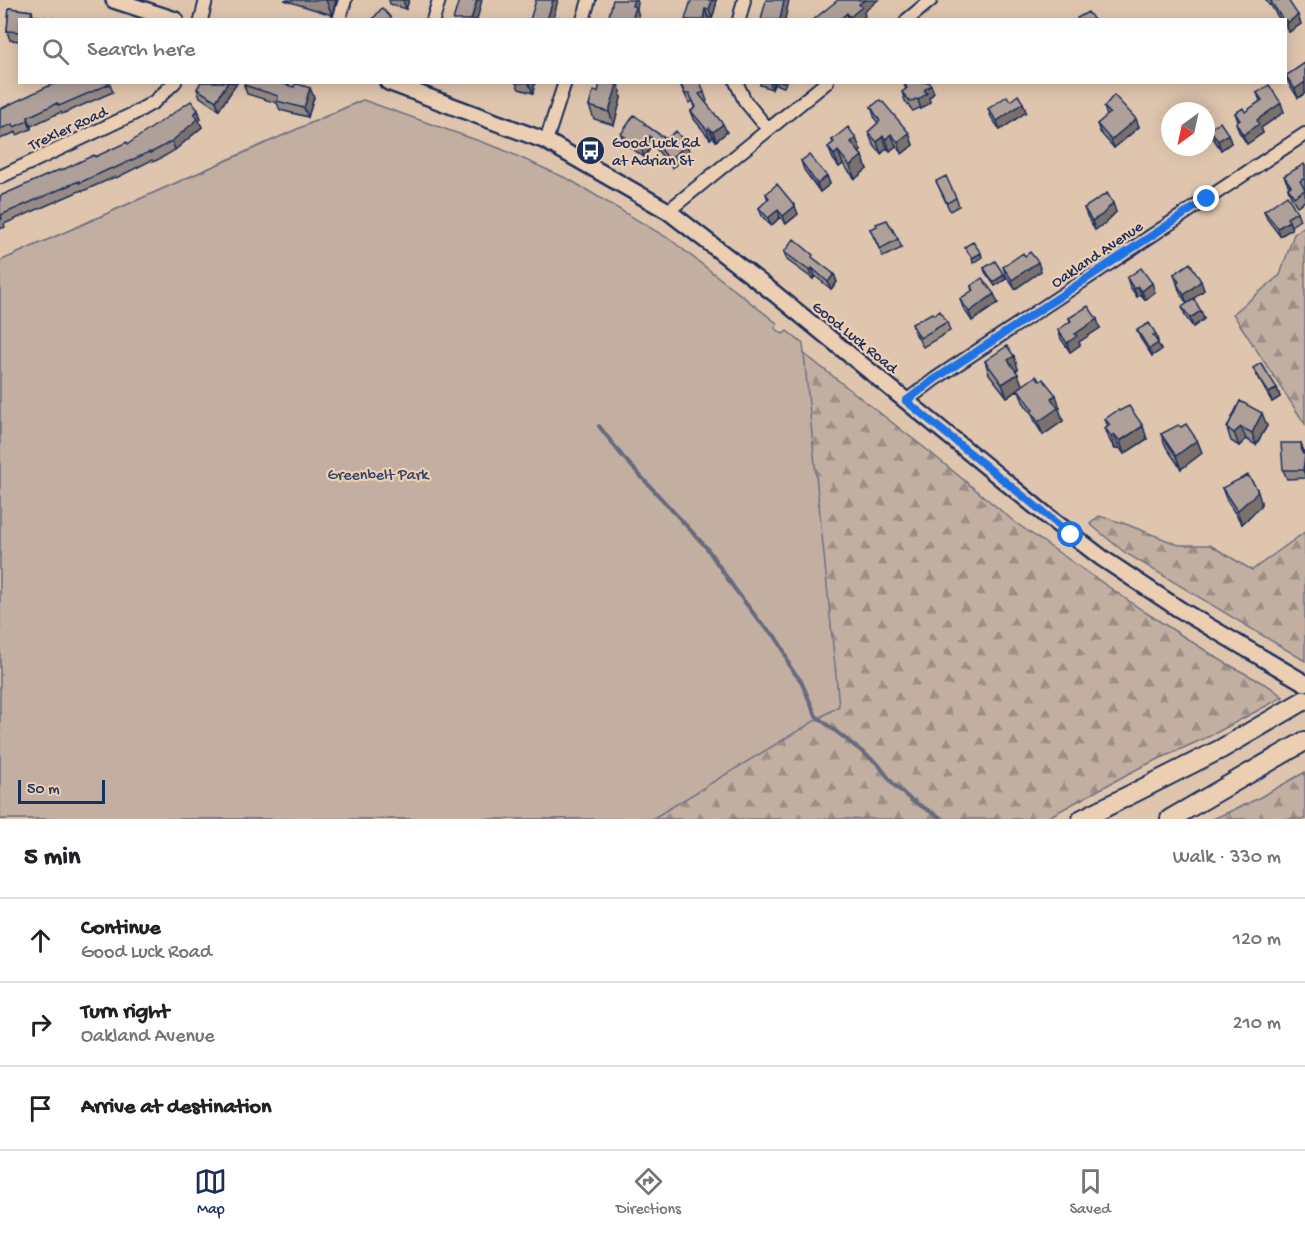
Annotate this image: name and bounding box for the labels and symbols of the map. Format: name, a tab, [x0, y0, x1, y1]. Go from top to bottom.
north arrow	[1161, 102, 1215, 156]
street label: Trexler Road	[25, 103, 112, 157]
bus stop icon: Good Luck Rd at Adrian St	[575, 134, 607, 166]
place label: Good Luck Rd at Adrian St	[612, 135, 701, 172]
route end	[1193, 185, 1219, 211]
street label: Oakland Avenue	[1048, 218, 1148, 294]
street label: Good Luck Road	[807, 298, 902, 380]
park label: Greenbelt Park	[328, 467, 430, 486]
route start	[1057, 521, 1083, 547]
scale bar	[18, 777, 105, 804]

